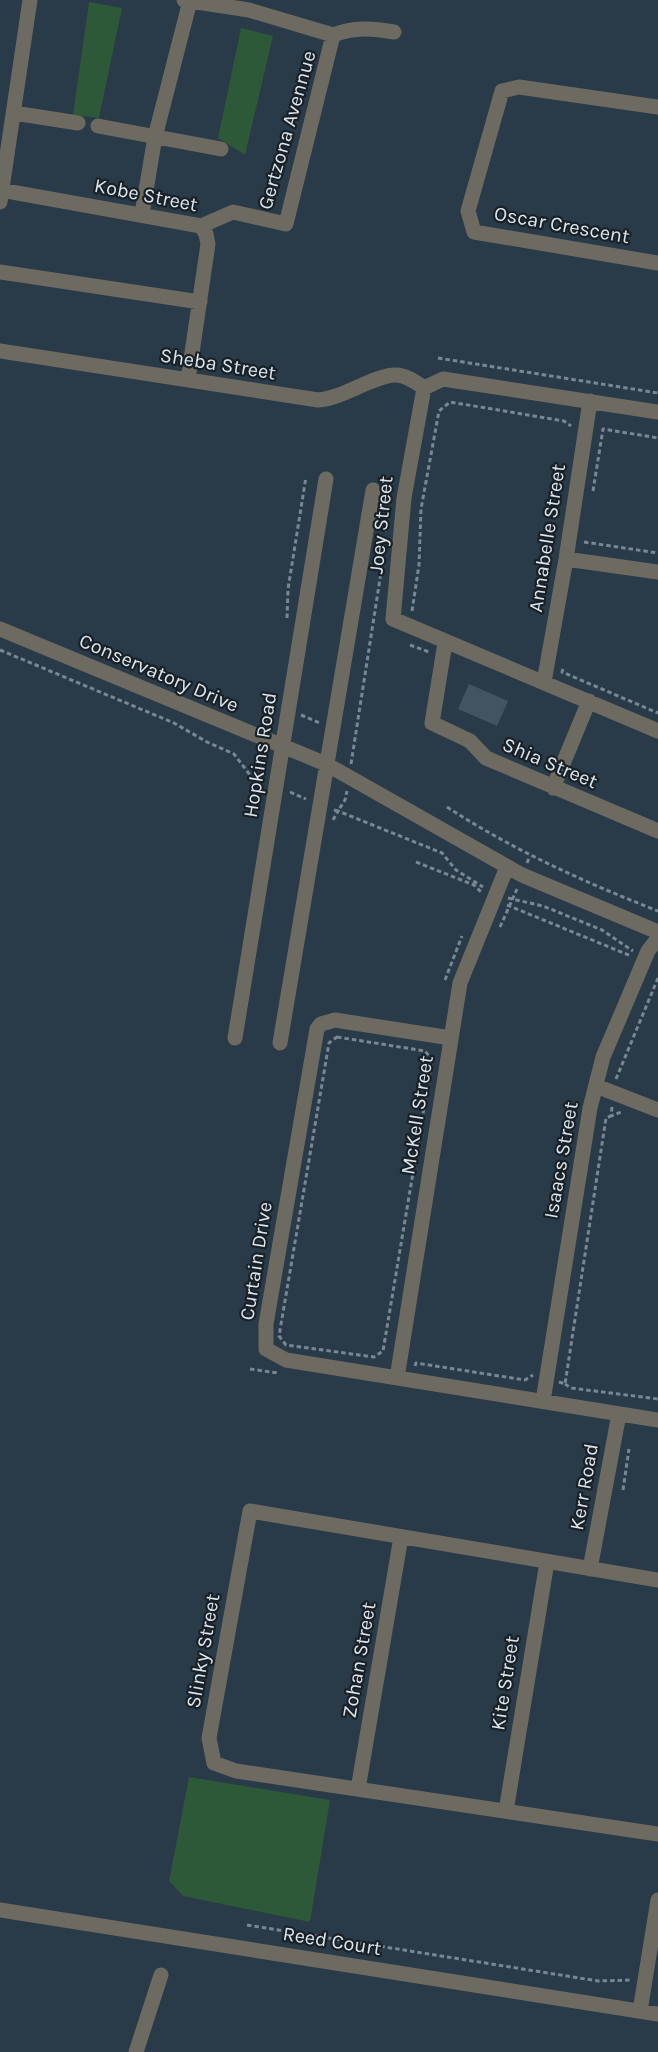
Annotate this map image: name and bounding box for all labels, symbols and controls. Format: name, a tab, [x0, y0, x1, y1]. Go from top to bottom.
street label: Gertzona Avennue	[253, 48, 321, 212]
street label: Kobe Street	[92, 174, 200, 216]
street label: Oscar Crescent	[492, 202, 632, 248]
street label: Sheba Street	[158, 343, 278, 385]
street label: Annabelle Street	[524, 462, 570, 614]
street label: Joey Street	[364, 474, 398, 575]
street label: Conservatory Drive	[76, 629, 242, 717]
street label: Hopkins Road	[239, 691, 281, 819]
street label: Shia Street	[499, 733, 601, 793]
street label: McKell Street	[396, 1053, 438, 1176]
street label: Isaacs Street	[539, 1099, 583, 1220]
street label: Curtain Drive	[235, 1200, 277, 1322]
street label: Kerr Road	[565, 1442, 603, 1532]
street label: Slinky Street	[182, 1592, 224, 1710]
street label: Zohan Street	[337, 1600, 381, 1720]
street label: Kite Street	[486, 1634, 524, 1732]
street label: Reed Court	[281, 1922, 383, 1960]

